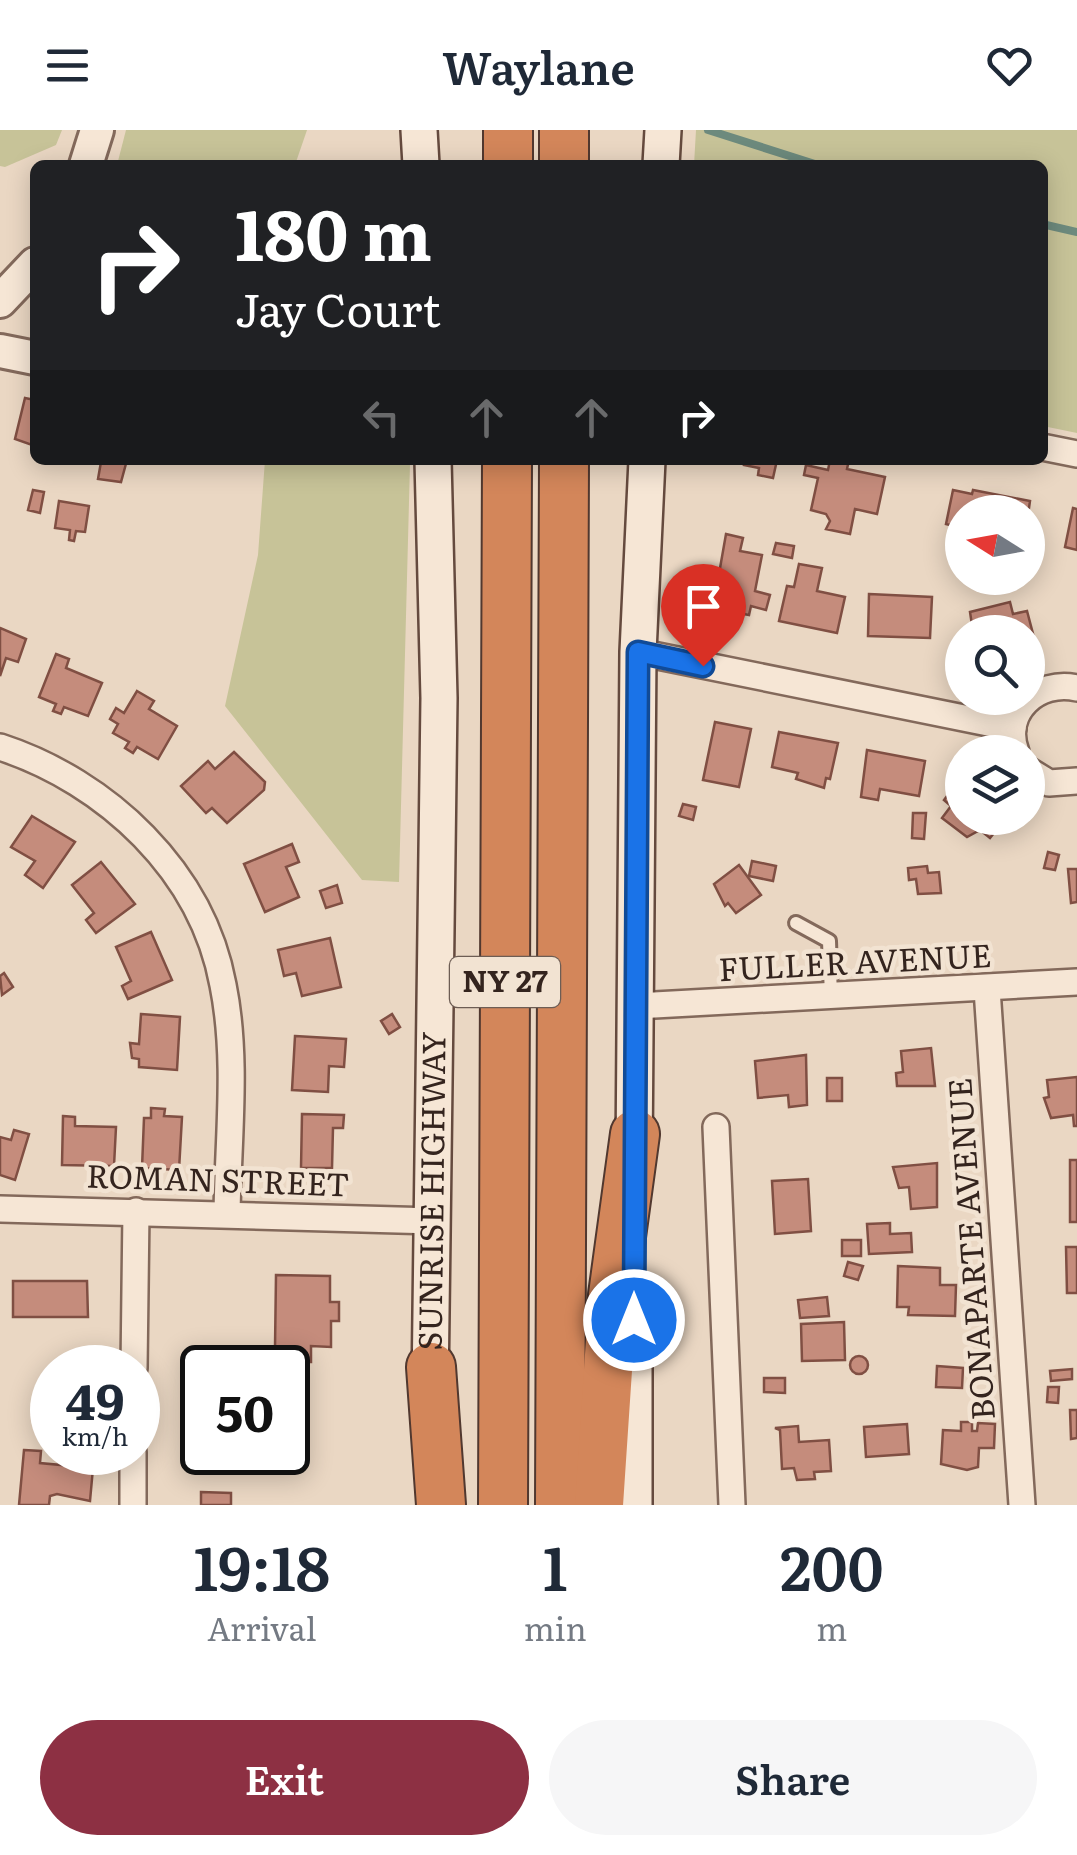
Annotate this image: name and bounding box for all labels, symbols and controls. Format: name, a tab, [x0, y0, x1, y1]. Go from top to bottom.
text: Waylane	[442, 32, 635, 99]
icon: menu	[40, 38, 95, 93]
icon: heart	[982, 38, 1037, 93]
text: 180 m	[235, 179, 432, 283]
icon: right	[70, 200, 200, 330]
text: Jay Court	[235, 274, 441, 341]
icon: left	[354, 390, 409, 445]
icon: ahead	[459, 390, 514, 445]
icon: ahead	[564, 390, 619, 445]
icon: right	[669, 390, 724, 445]
north arrow	[945, 495, 1045, 595]
map controls	[945, 495, 1045, 835]
pin	[661, 564, 746, 667]
icon: arrive	[676, 579, 731, 634]
button: search	[945, 615, 1045, 715]
button: layers	[945, 735, 1045, 835]
street label: FULLER AVENUE	[717, 929, 993, 991]
road number: NY 27	[450, 957, 560, 1007]
street label: SUNRISE HIGHWAY	[404, 1031, 456, 1351]
street label: BONAPARTE AVENUE	[933, 1076, 1005, 1422]
street label: ROMAN STREET	[86, 1149, 350, 1207]
position arrow	[582, 1268, 686, 1372]
speed limit sign: 50	[180, 1345, 310, 1475]
text: 49	[66, 1361, 124, 1435]
text: km/h	[62, 1417, 128, 1454]
text: 19:18	[193, 1520, 330, 1609]
text: 1	[543, 1520, 567, 1609]
text: 200	[780, 1520, 884, 1609]
text: Arrival	[207, 1603, 316, 1651]
text: min	[524, 1603, 587, 1651]
text: m	[816, 1603, 847, 1651]
button: Exit	[40, 1720, 529, 1835]
button: Share	[549, 1720, 1037, 1835]

